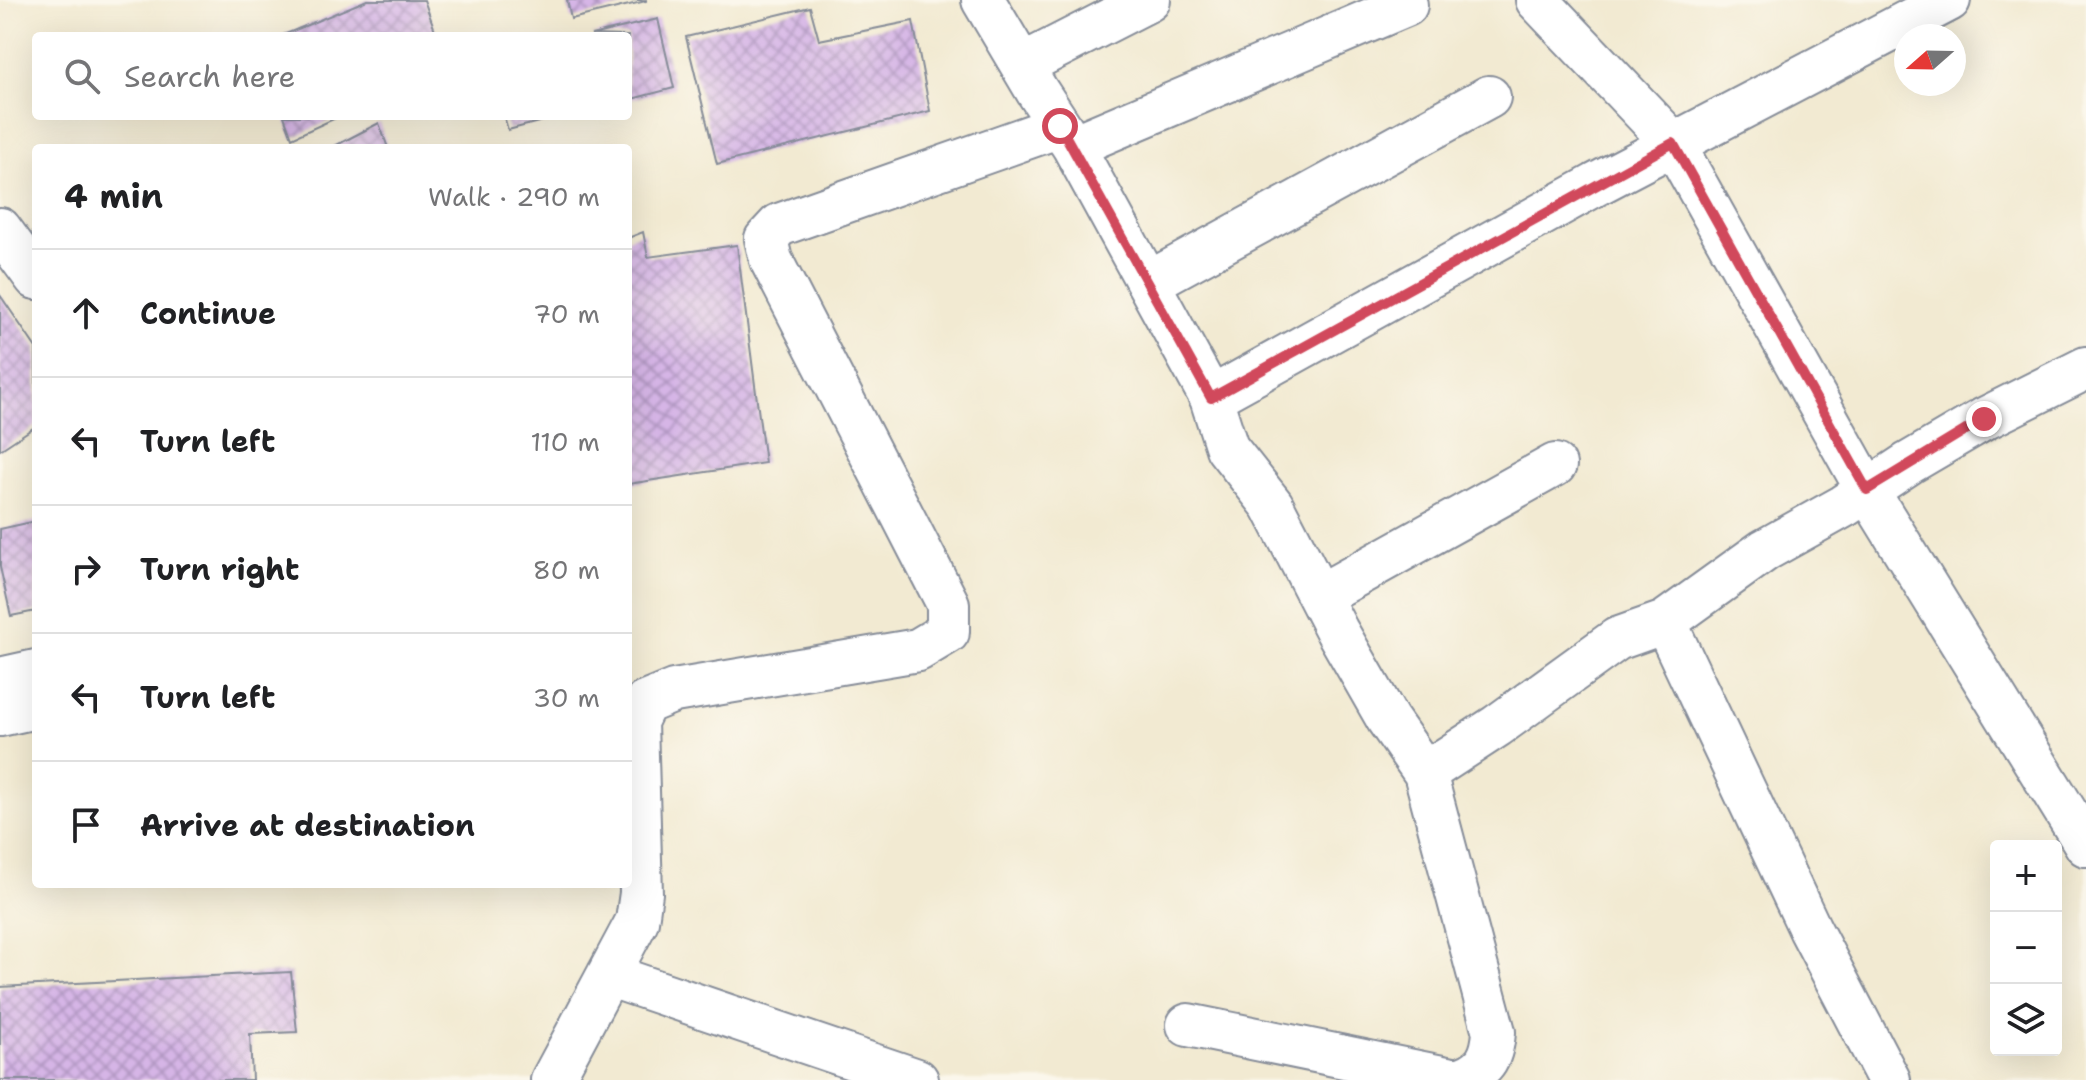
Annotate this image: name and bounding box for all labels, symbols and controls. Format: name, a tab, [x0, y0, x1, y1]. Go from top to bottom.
north arrow	[1894, 24, 1966, 96]
search box	[32, 32, 632, 120]
icon: search	[60, 54, 104, 98]
text: Search here	[124, 56, 295, 97]
route start	[1042, 108, 1078, 144]
text: 4 min	[64, 173, 163, 219]
text: Walk · 290 m	[428, 179, 600, 214]
icon: ahead	[64, 291, 108, 335]
text: Continue	[140, 293, 276, 334]
text: 70 m	[533, 296, 600, 331]
route end	[1966, 401, 2002, 437]
icon: left	[64, 419, 108, 463]
text: Turn left	[140, 421, 275, 462]
text: 110 m	[530, 424, 600, 459]
icon: right	[64, 547, 108, 591]
text: Turn right	[140, 549, 299, 590]
text: 80 m	[533, 552, 600, 587]
icon: left	[64, 675, 108, 719]
text: Turn left	[140, 677, 275, 718]
text: 30 m	[533, 680, 600, 715]
icon: arrive	[64, 803, 108, 847]
text: Arrive at destination	[140, 805, 475, 846]
map controls	[1990, 840, 2062, 1056]
button: +	[1990, 840, 2062, 912]
button: −	[1990, 912, 2062, 984]
button: layers	[1990, 984, 2062, 1056]

